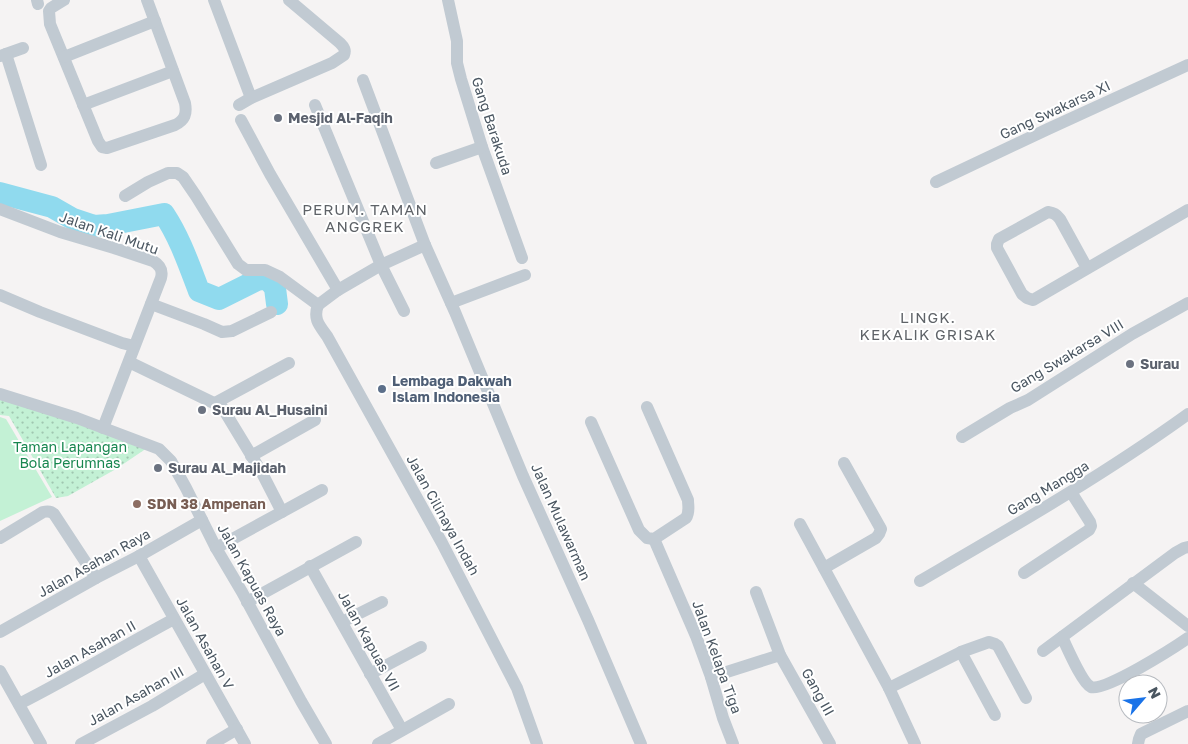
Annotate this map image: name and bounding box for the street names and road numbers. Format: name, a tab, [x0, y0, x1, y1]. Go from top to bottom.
street label: Gang Barakuda	[469, 75, 516, 177]
street label: Gang Swakarsa XI	[997, 77, 1113, 143]
street label: Jalan Kali Mutu	[57, 208, 161, 257]
street label: Gang Swakarsa VIII	[1007, 315, 1126, 396]
street label: Jalan Cilinaya Indah	[403, 452, 484, 578]
street label: Gang Mangga	[1004, 457, 1092, 519]
street label: Jalan Mulawarman	[528, 461, 595, 583]
street label: Jalan Kapuas Raya	[214, 521, 290, 639]
street label: Jalan Asahan Raya	[35, 525, 153, 600]
street label: Jalan Kapuas VII	[335, 588, 404, 694]
street label: Jalan Asahan V	[173, 594, 238, 692]
street label: Jalan Kelapa Tiga	[689, 598, 746, 716]
street label: Jalan Asahan II	[41, 616, 139, 681]
street label: Jalan Asahan III	[85, 662, 187, 729]
street label: Gang III	[798, 665, 838, 718]

